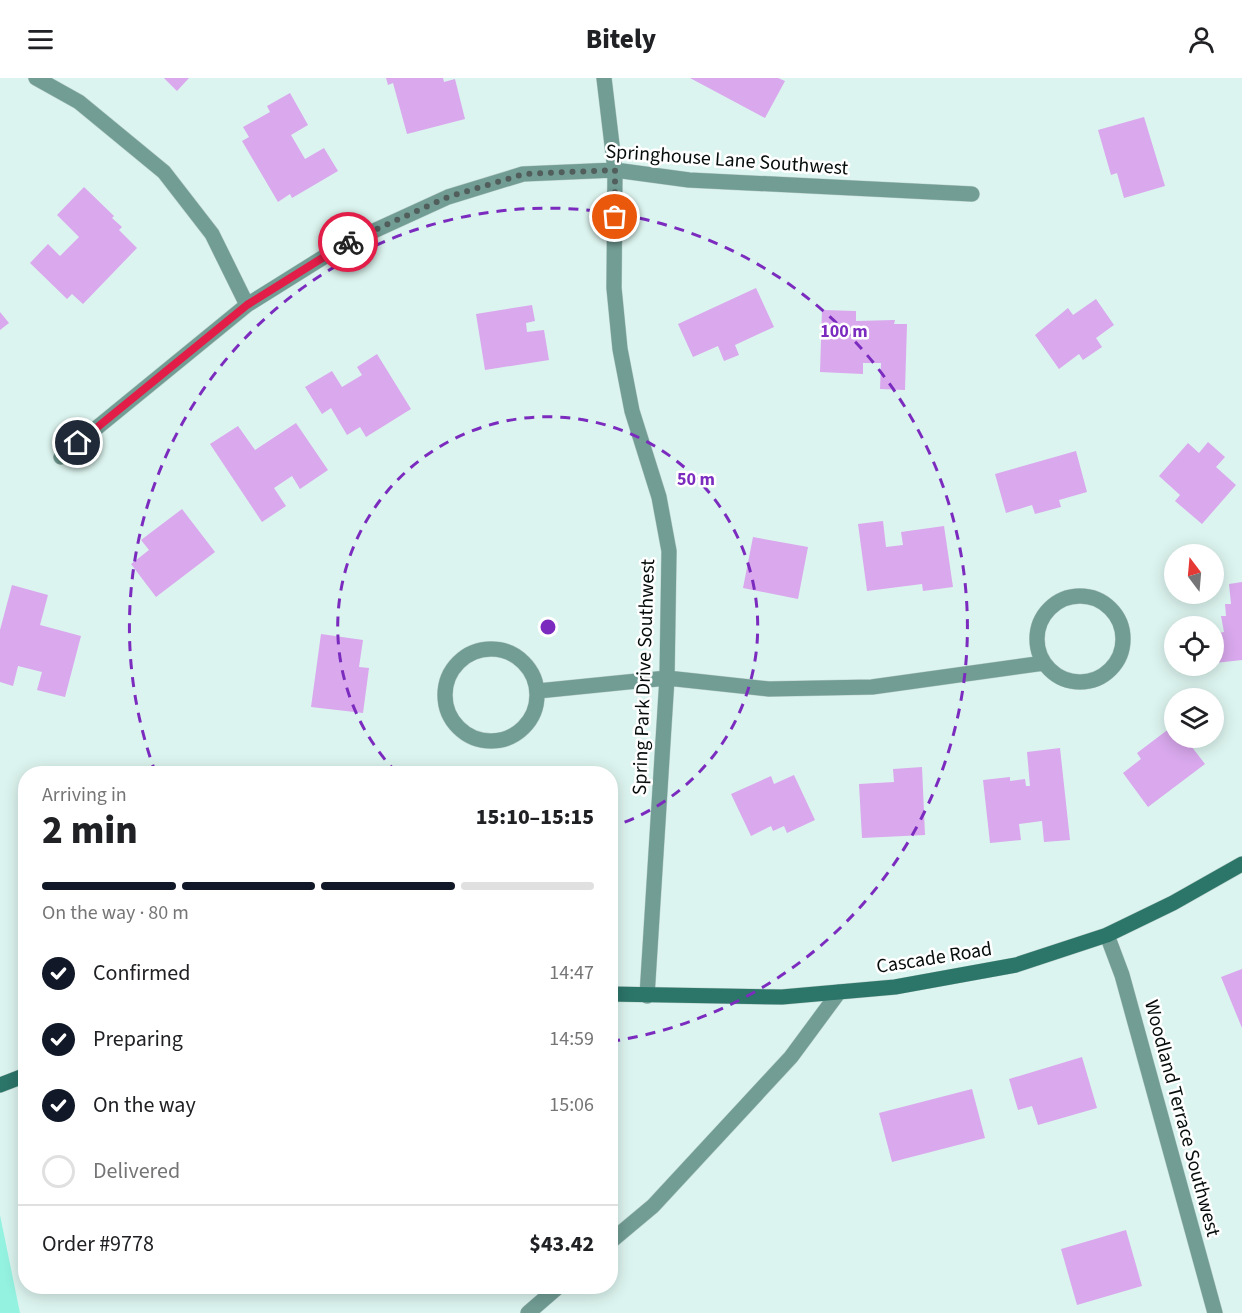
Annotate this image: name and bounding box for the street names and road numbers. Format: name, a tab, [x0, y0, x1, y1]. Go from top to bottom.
street label: Springhouse Lane Southwest	[605, 138, 849, 182]
street label: Spring Park Drive Southwest	[626, 558, 662, 796]
street label: Cascade Road	[874, 935, 994, 981]
street label: Woodland Terrace Southwest	[1137, 997, 1227, 1240]

